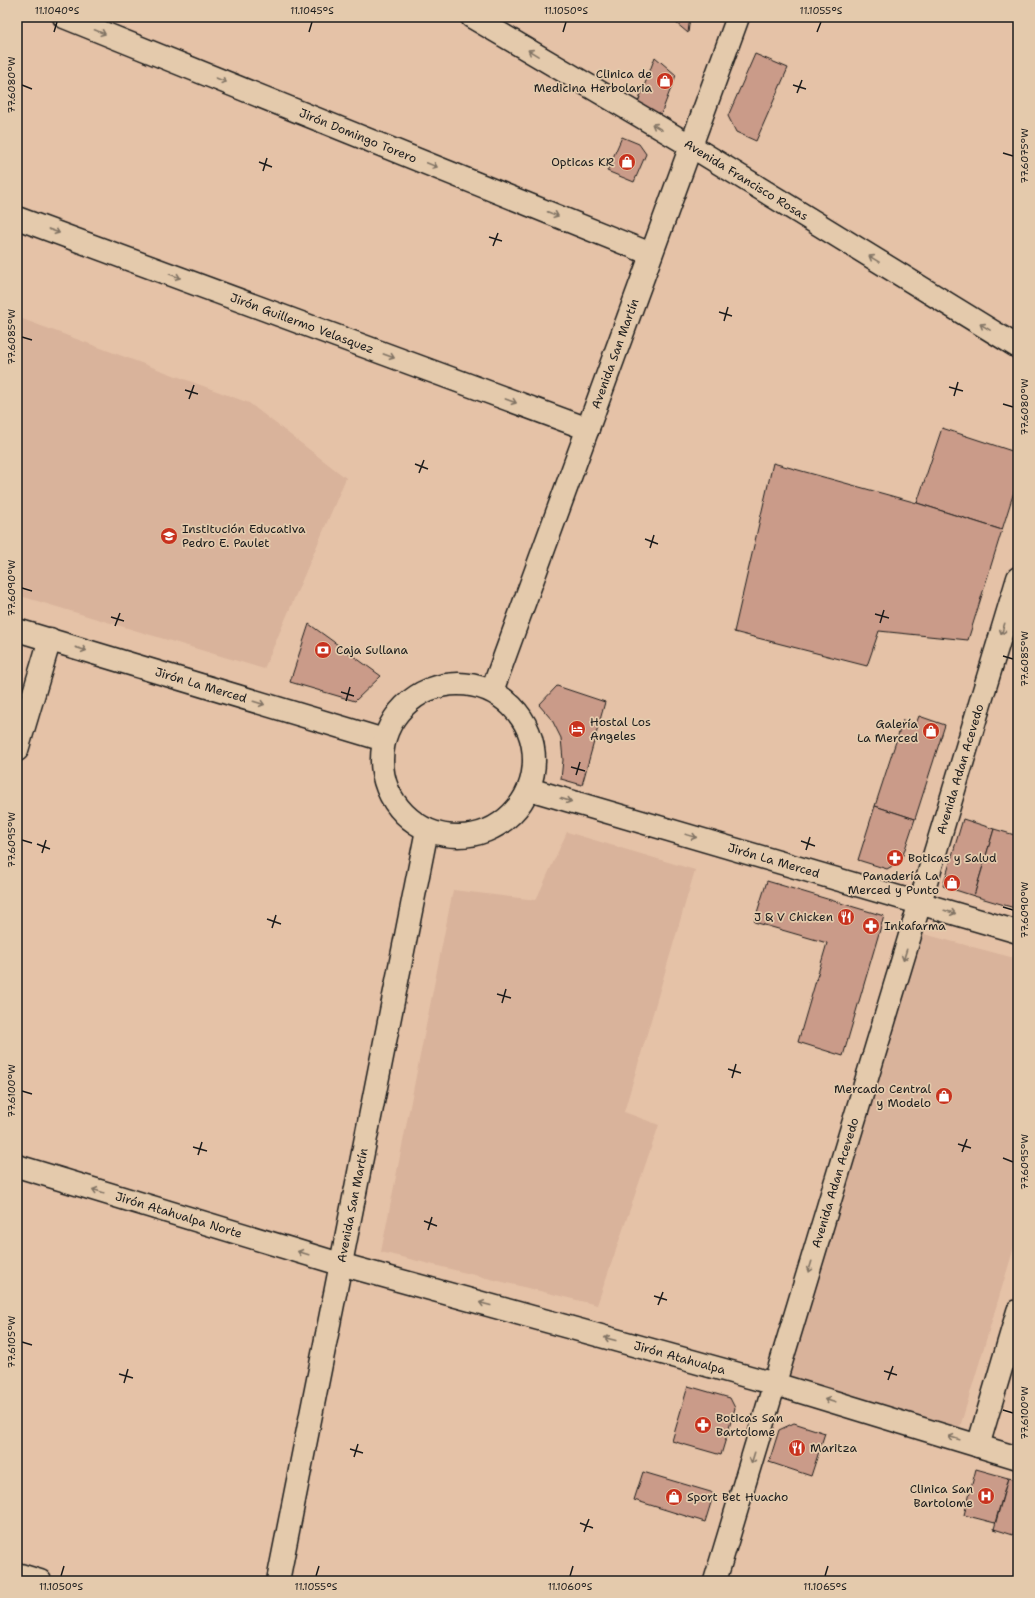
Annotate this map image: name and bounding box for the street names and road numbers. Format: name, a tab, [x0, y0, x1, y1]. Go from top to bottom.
street label: Jirón Domingo Torero	[297, 105, 419, 167]
street label: Avenida Francisco Rosas	[681, 136, 811, 224]
street label: Jirón Guillermo Velasquez	[228, 289, 376, 357]
street label: Avenida San Martín	[588, 296, 643, 411]
street label: Jirón La Merced	[153, 664, 249, 707]
street label: Avenida Adan Acevedo	[933, 702, 987, 836]
street label: Jirón La Merced	[726, 840, 822, 882]
street label: Avenida Adan Acevedo	[808, 1116, 863, 1250]
street label: Avenida San Martín	[333, 1147, 372, 1264]
street label: Jirón Atahualpa Norte	[113, 1188, 244, 1242]
street label: Jirón Atahualpa	[632, 1337, 728, 1378]

